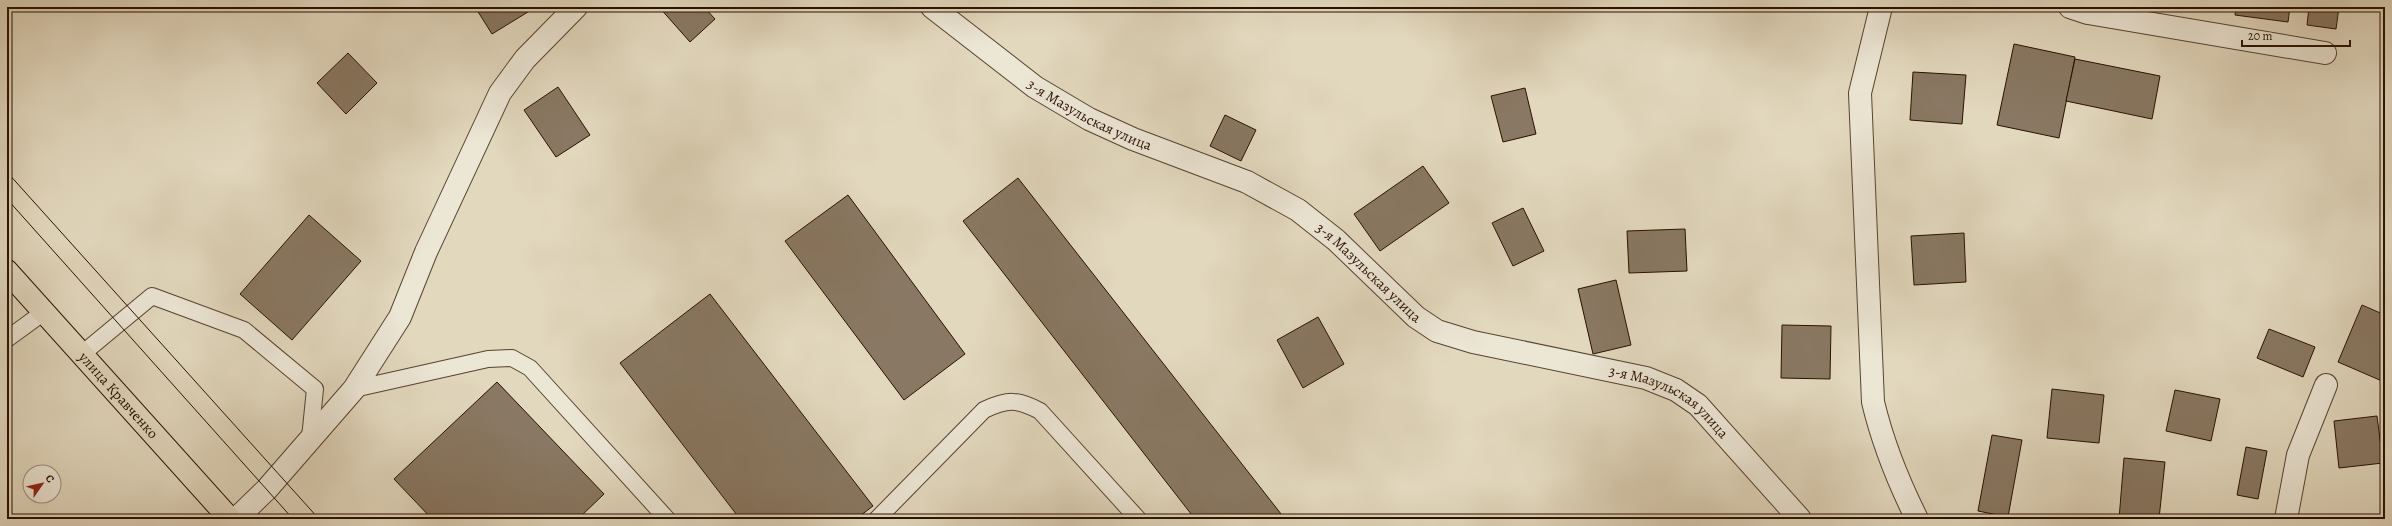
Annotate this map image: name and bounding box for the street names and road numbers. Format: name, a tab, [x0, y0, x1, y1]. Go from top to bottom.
street label: 3-я Мазульская улица	[1023, 75, 1155, 155]
street label: 3-я Мазульская улица	[1312, 218, 1425, 328]
street label: улица Кравченко	[74, 347, 163, 443]
street label: 3-я Мазульская улица	[1607, 361, 1733, 443]

